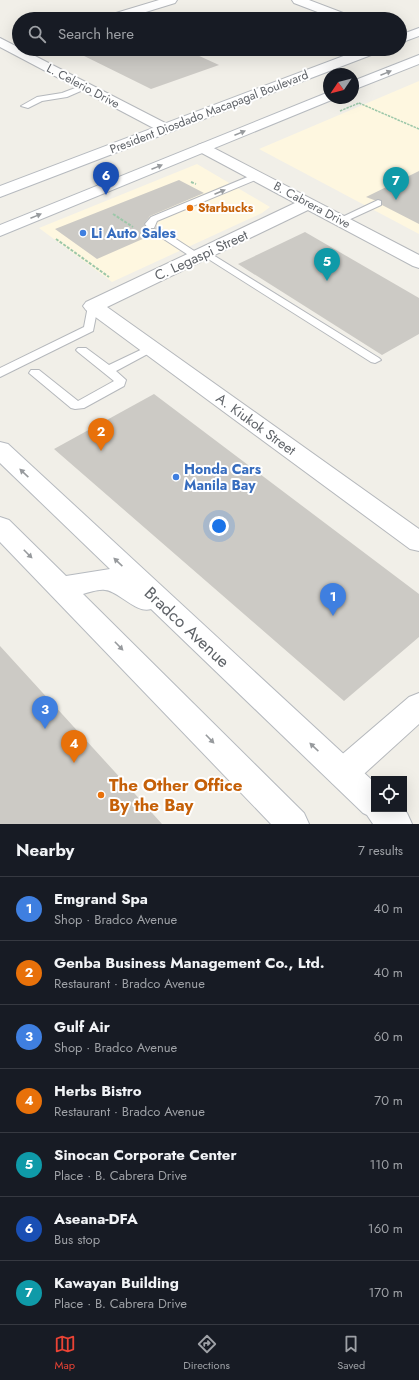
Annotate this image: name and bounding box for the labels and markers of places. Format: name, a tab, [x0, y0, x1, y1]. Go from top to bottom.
pin: 6	[93, 162, 119, 195]
pin: 7	[383, 167, 409, 200]
place label: Starbucks	[198, 199, 254, 217]
marker: Starbucks	[185, 203, 195, 213]
place label: Li Auto Sales	[91, 223, 177, 243]
marker: Li Auto Sales	[78, 228, 88, 238]
pin: 5	[314, 248, 340, 281]
pin: 2	[88, 418, 114, 451]
place label: Honda Cars Manila Bay	[184, 459, 262, 495]
marker: Honda Cars Manila Bay	[171, 472, 181, 482]
pin: 1	[320, 583, 346, 616]
pin: 3	[32, 696, 58, 729]
pin: 4	[61, 730, 87, 763]
place label: The Other Office By the Bay	[109, 773, 243, 817]
marker: The Other Office By the Bay	[96, 790, 106, 800]

